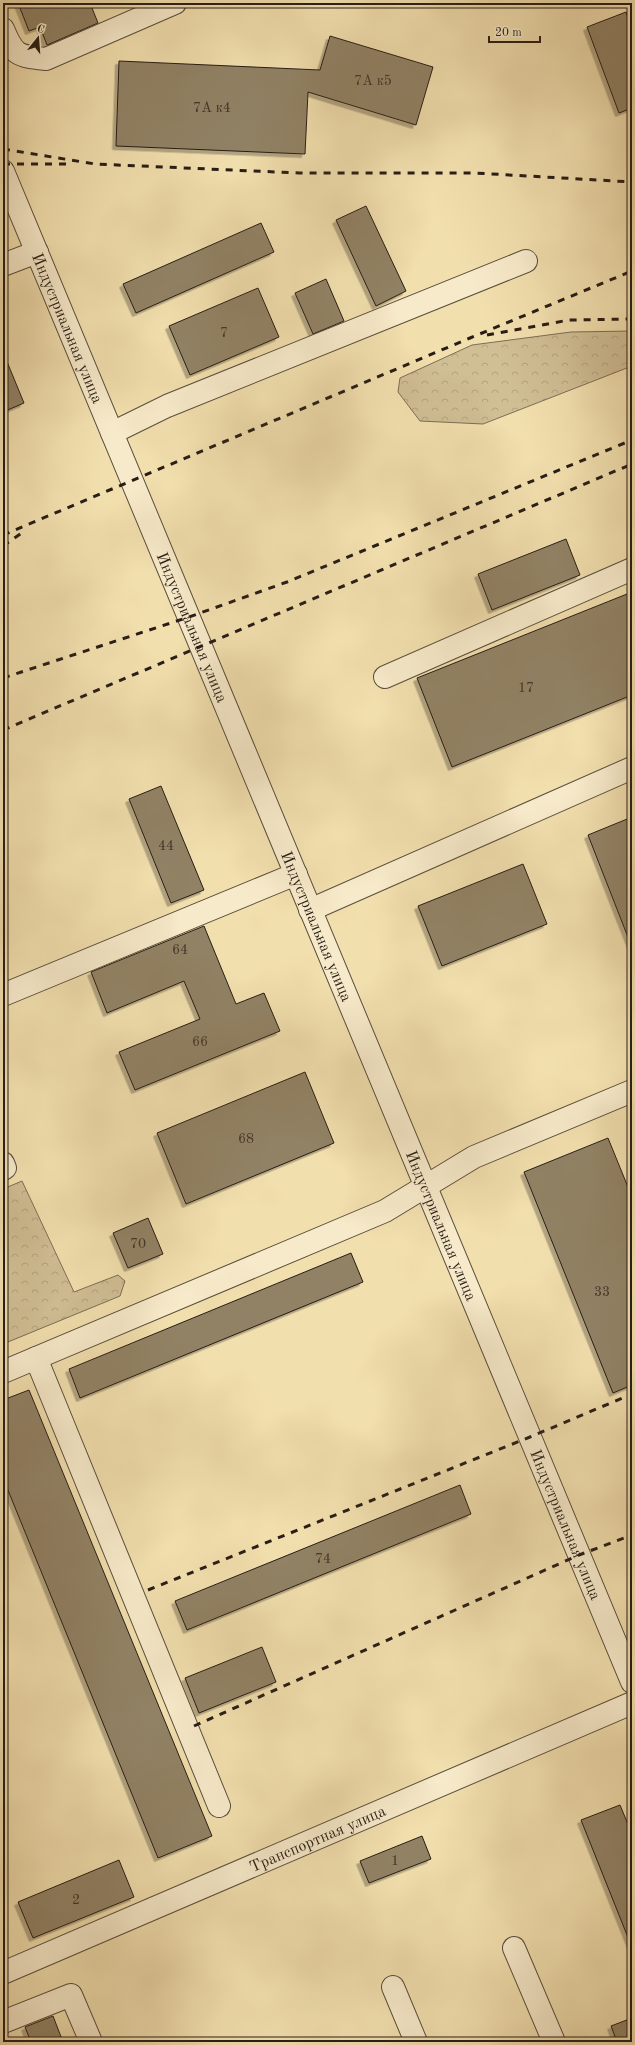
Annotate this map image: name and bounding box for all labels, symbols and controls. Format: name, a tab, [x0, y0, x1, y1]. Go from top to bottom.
north arrow	[18, 18, 58, 58]
scale bar	[489, 18, 540, 44]
text: С	[35, 24, 46, 36]
text: 20 m	[495, 27, 522, 39]
house number: 7А к5	[354, 74, 392, 88]
house number: 7А к4	[193, 101, 231, 115]
street label: Индустриальная улица	[28, 251, 105, 406]
house number: 7	[220, 326, 228, 340]
street label: Индустриальная улица	[153, 550, 229, 705]
house number: 17	[518, 681, 534, 695]
house number: 44	[158, 839, 174, 853]
street label: Индустриальная улица	[277, 849, 354, 1005]
house number: 64	[172, 943, 188, 957]
house number: 66	[192, 1035, 208, 1049]
house number: 68	[238, 1132, 254, 1146]
street label: Индустриальная улица	[402, 1149, 478, 1304]
house number: 70	[130, 1237, 146, 1251]
house number: 33	[594, 1285, 610, 1299]
street label: Индустриальная улица	[526, 1448, 603, 1603]
house number: 74	[315, 1552, 331, 1566]
street label: Транспортная улица	[248, 1804, 389, 1876]
house number: 1	[391, 1854, 399, 1868]
house number: 2	[72, 1893, 80, 1907]

